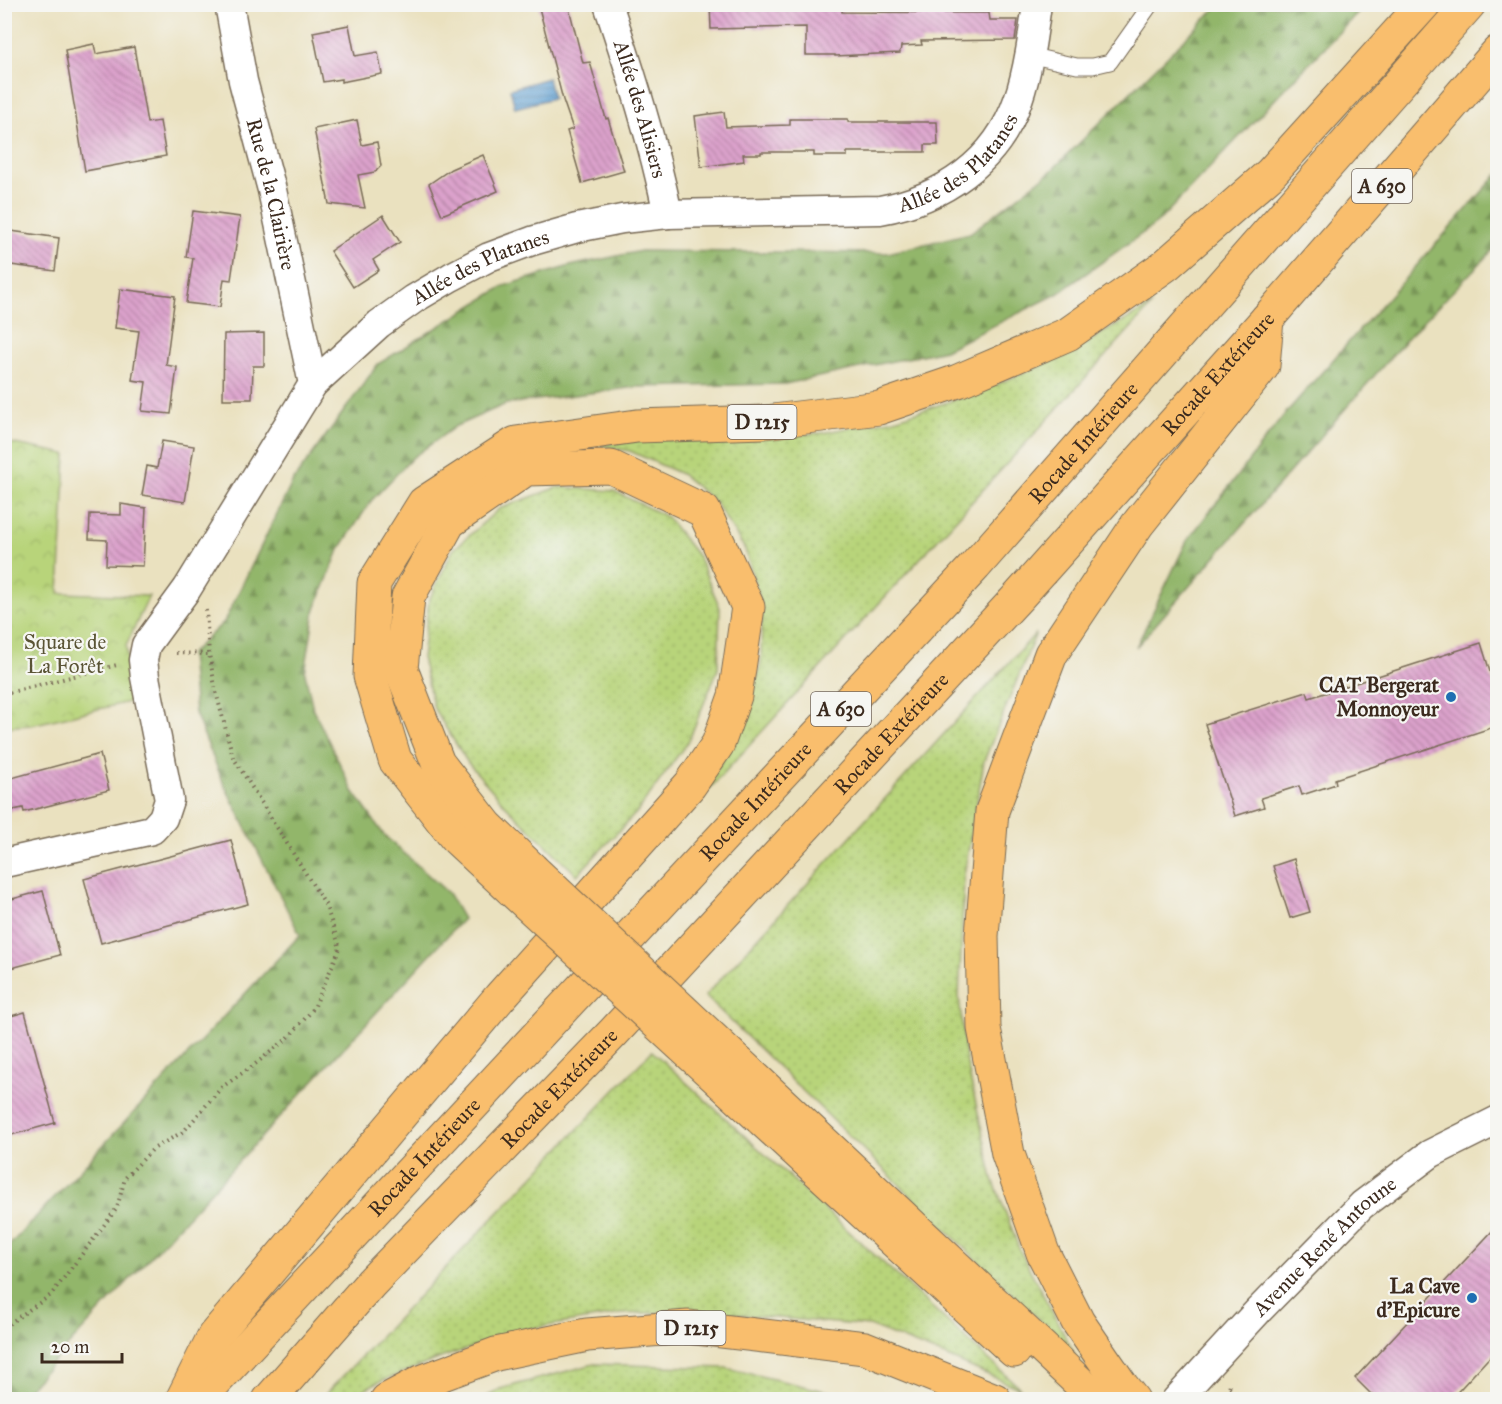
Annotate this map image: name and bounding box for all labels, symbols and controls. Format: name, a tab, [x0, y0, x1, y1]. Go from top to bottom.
street label: Allée des Alisiers	[608, 36, 672, 181]
street label: Allée des Platanes	[894, 109, 1024, 219]
street label: Rue de la Clairière	[240, 115, 302, 273]
road number: A 630	[1352, 169, 1412, 203]
street label: Allée des Platanes	[406, 224, 552, 311]
street label: Rocade Extérieure	[1156, 306, 1280, 441]
street label: Rocade Intérieure	[1023, 376, 1144, 509]
road number: D 1215	[728, 405, 796, 439]
park label: Square de La Forêt	[24, 629, 106, 679]
street label: Rocade Extérieure	[828, 667, 955, 800]
place label: CAT Bergerat Monnoyeur	[1319, 672, 1440, 722]
marker: CAT Bergerat Monnoyeur	[1444, 690, 1458, 704]
road number: A 630	[811, 692, 871, 726]
street label: Rocade Intérieure	[694, 736, 818, 866]
street label: Rocade Extérieure	[495, 1023, 624, 1154]
street label: Rocade Intérieure	[363, 1092, 486, 1222]
street label: Avenue René Antoune	[1246, 1171, 1402, 1322]
place label: La Cave d'Epicure	[1376, 1273, 1460, 1323]
marker: La Cave d'Epicure	[1465, 1291, 1479, 1305]
road number: D 1215	[656, 1311, 726, 1345]
scale bar	[42, 1326, 122, 1364]
text: 20 m	[51, 1336, 89, 1358]

